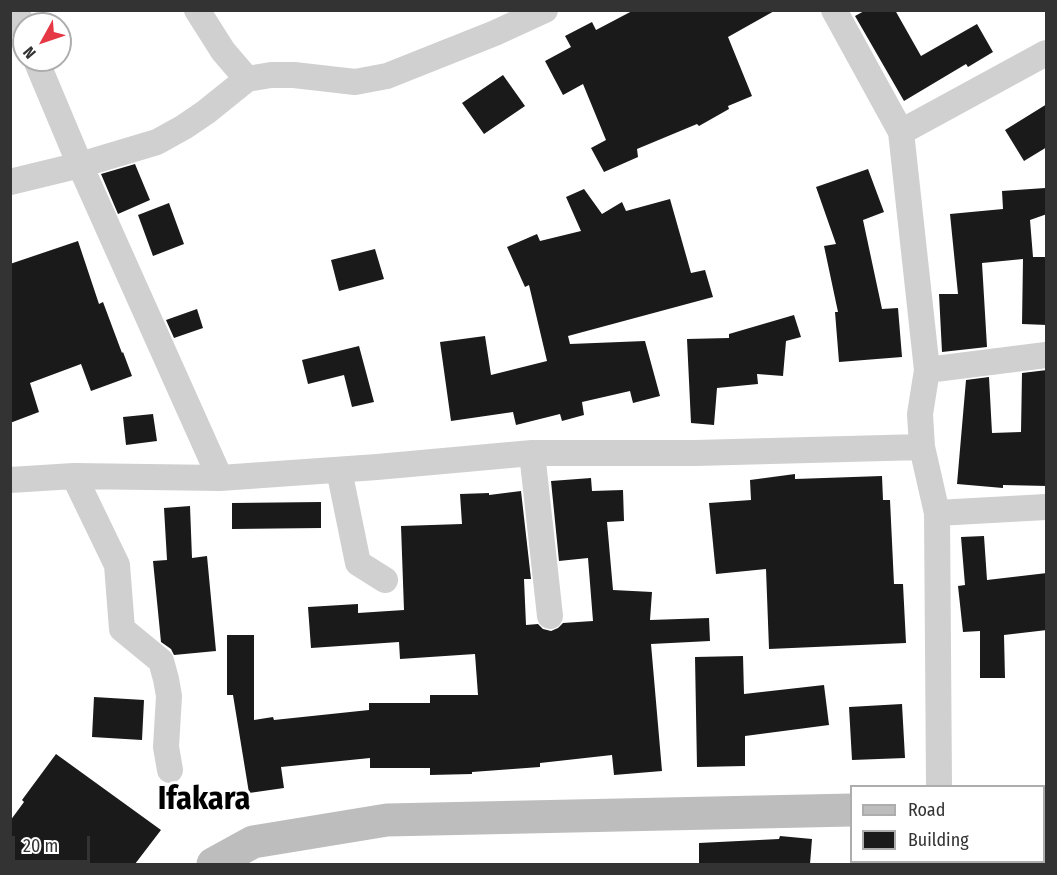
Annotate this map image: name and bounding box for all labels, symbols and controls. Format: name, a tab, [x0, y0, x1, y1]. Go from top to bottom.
north arrow	[12, 12, 72, 72]
text: N	[19, 43, 40, 62]
district label: Ifakara	[158, 781, 250, 819]
legend	[850, 785, 1045, 863]
text: Road	[908, 799, 945, 821]
scale bar	[15, 824, 93, 862]
text: Building	[908, 829, 969, 851]
text: 20 m	[23, 835, 58, 857]

